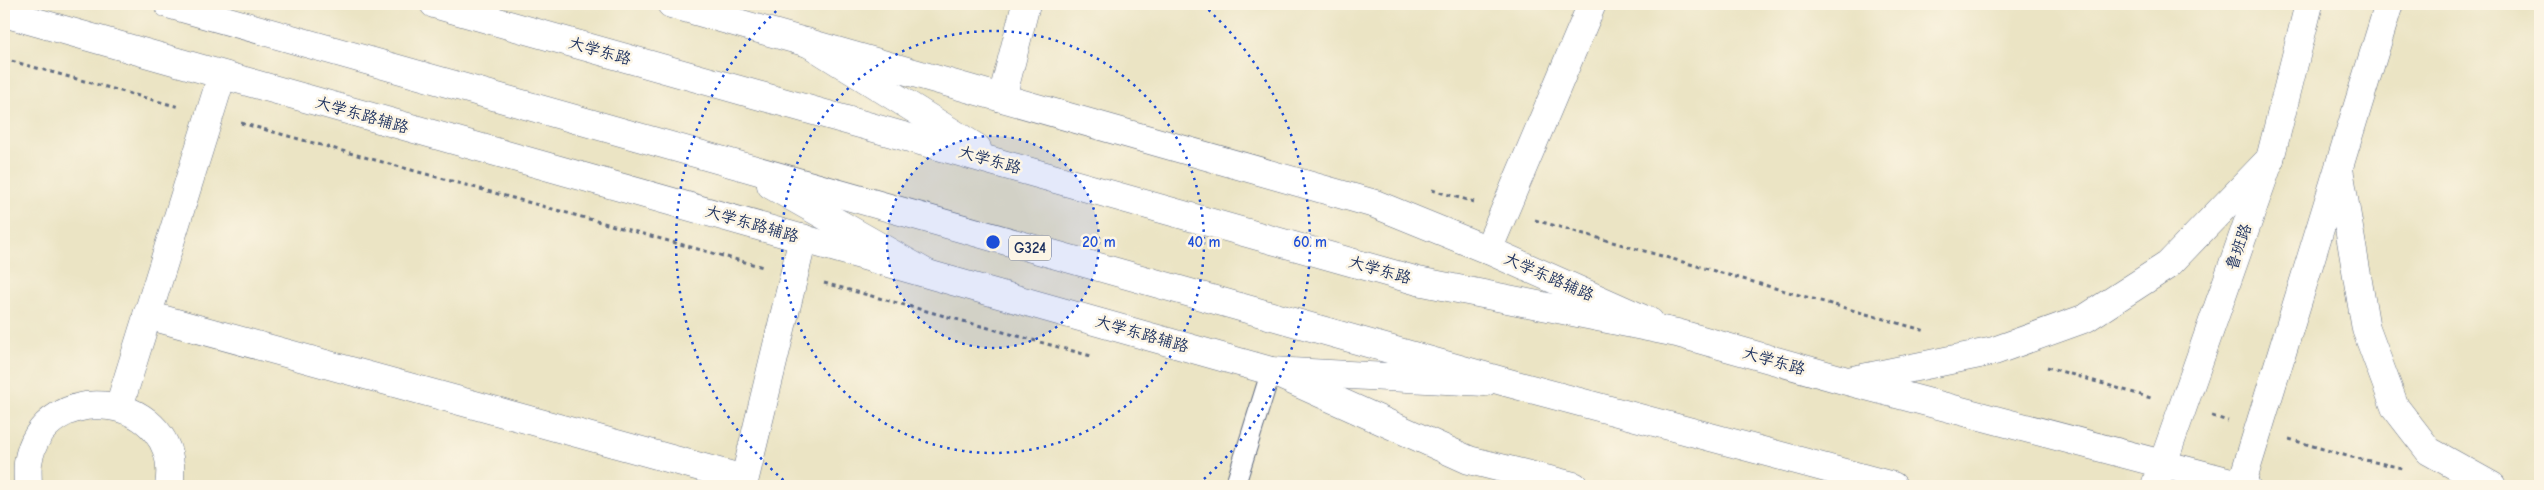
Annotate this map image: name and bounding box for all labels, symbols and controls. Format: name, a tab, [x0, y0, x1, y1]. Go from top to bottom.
street label: 大学东路	[567, 34, 633, 68]
street label: 大学东路辅路	[313, 93, 411, 137]
street label: 大学东路	[957, 143, 1023, 177]
street label: 大学东路辅路	[703, 202, 801, 246]
street label: 鲁班路	[2223, 221, 2255, 273]
centre of rings	[984, 233, 1002, 251]
text: 20 m	[1082, 233, 1116, 251]
text: 40 m	[1188, 233, 1221, 251]
text: 60 m	[1293, 233, 1327, 251]
road number: G324	[1009, 236, 1051, 260]
street label: 大学东路辅路	[1501, 249, 1597, 305]
street label: 大学东路	[1347, 253, 1413, 287]
street label: 大学东路辅路	[1093, 312, 1191, 356]
street label: 大学东路	[1741, 344, 1807, 378]

